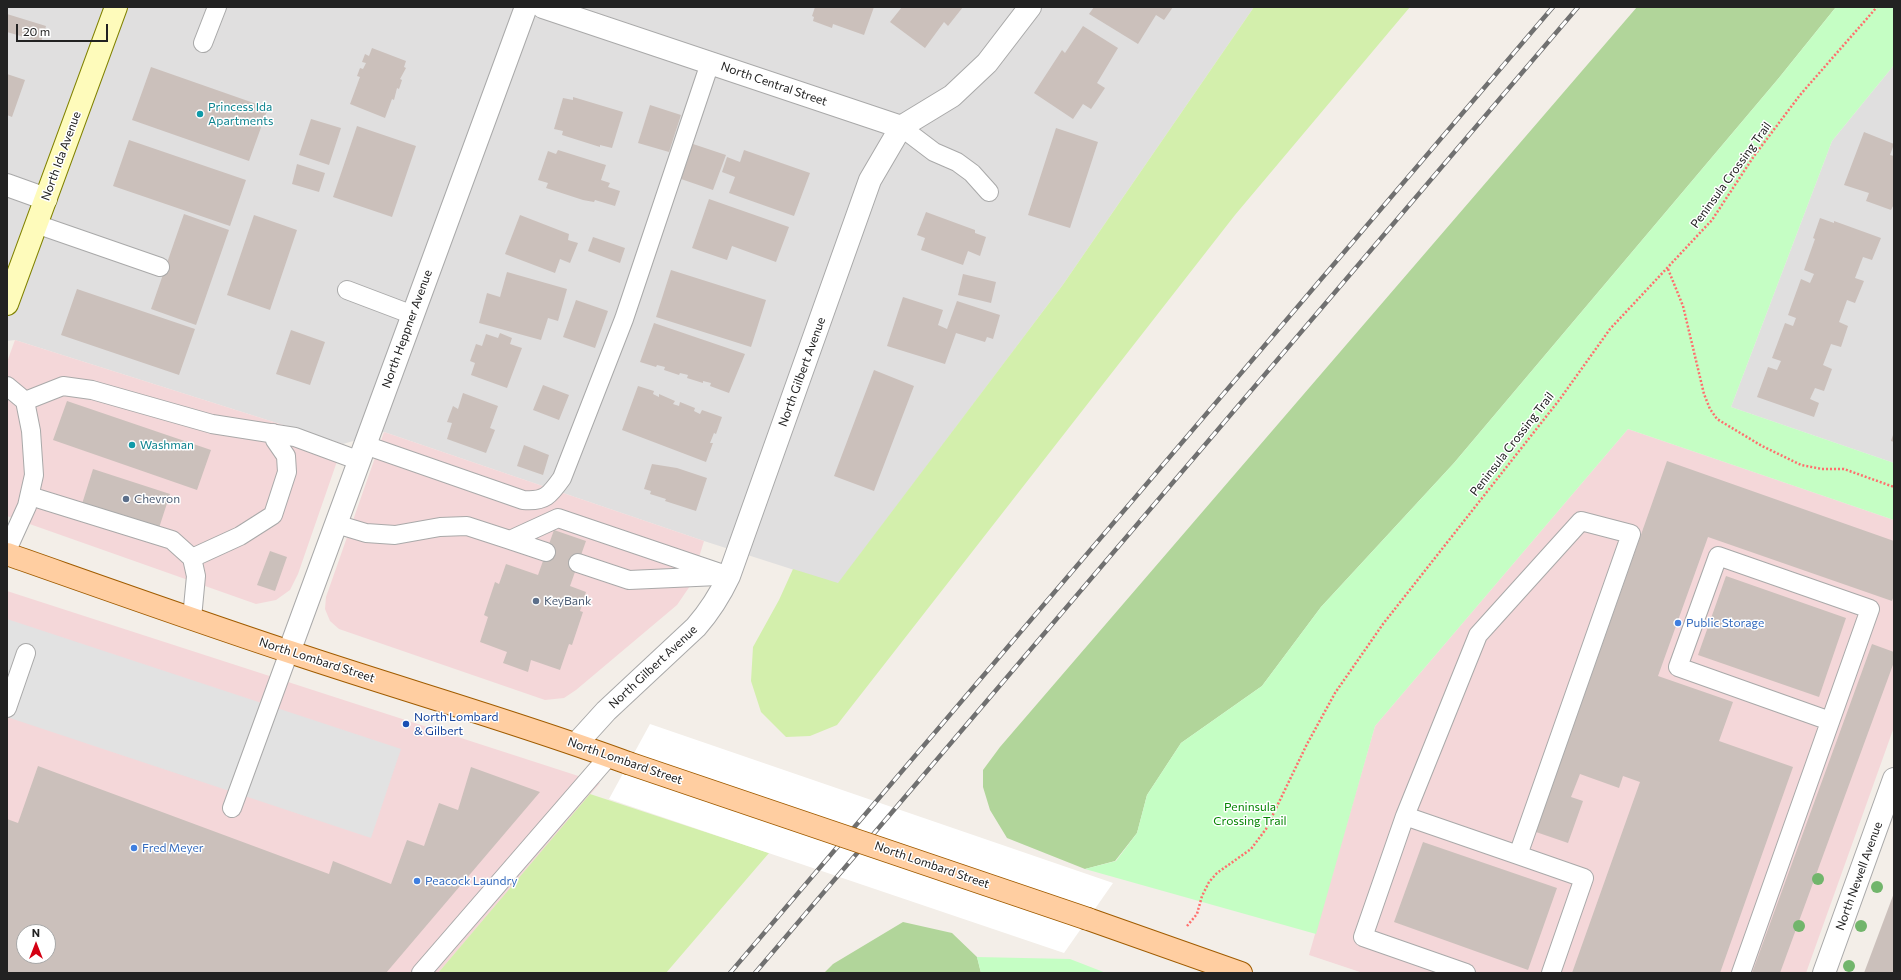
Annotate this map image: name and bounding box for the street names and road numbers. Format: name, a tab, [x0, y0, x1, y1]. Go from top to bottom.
street label: North Central Street	[719, 59, 829, 109]
street label: North Ida Avenue	[38, 109, 84, 203]
street label: Peninsula Crossing Trail	[1688, 119, 1774, 231]
street label: North Heppner Avenue	[379, 268, 435, 390]
street label: North Gilbert Avenue	[775, 315, 829, 429]
street label: Peninsula Crossing Trail	[1467, 389, 1557, 499]
street label: North Gilbert Avenue	[606, 622, 700, 712]
street label: North Lombard Street	[257, 634, 377, 686]
street label: North Lombard Street	[566, 735, 684, 787]
street label: North Newell Avenue	[1833, 820, 1885, 932]
street label: North Lombard Street	[873, 839, 991, 891]

